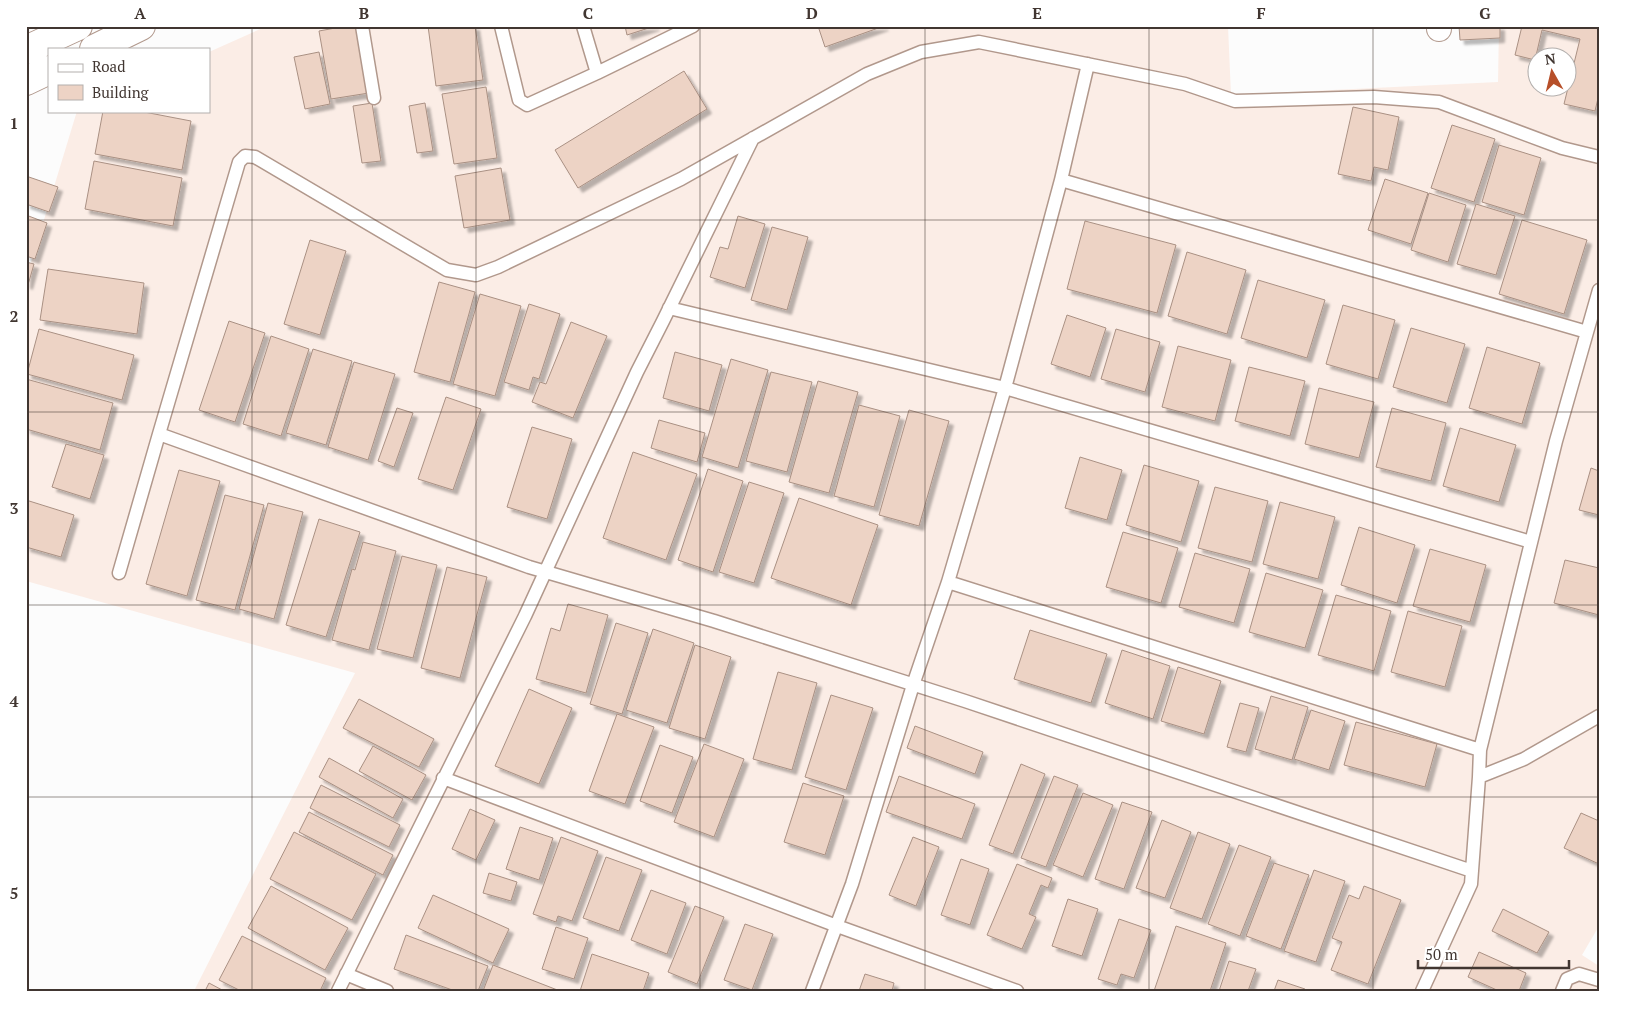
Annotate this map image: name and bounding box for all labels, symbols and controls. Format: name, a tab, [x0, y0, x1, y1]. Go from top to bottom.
text: A	[134, 2, 146, 24]
text: B	[359, 2, 369, 24]
text: C	[583, 2, 593, 24]
text: D	[806, 2, 818, 24]
text: E	[1032, 2, 1042, 24]
text: F	[1256, 2, 1266, 24]
text: G	[1479, 2, 1491, 24]
legend	[48, 48, 210, 112]
north arrow	[1528, 48, 1578, 98]
text: N	[1544, 48, 1557, 69]
text: Road	[92, 56, 125, 76]
text: Building	[92, 82, 150, 102]
text: 1	[9, 112, 19, 134]
text: 2	[9, 305, 19, 327]
text: 3	[9, 497, 19, 519]
text: 4	[9, 690, 19, 712]
text: 5	[9, 882, 19, 904]
scale bar	[1418, 937, 1569, 969]
text: 50 m	[1425, 944, 1458, 964]

